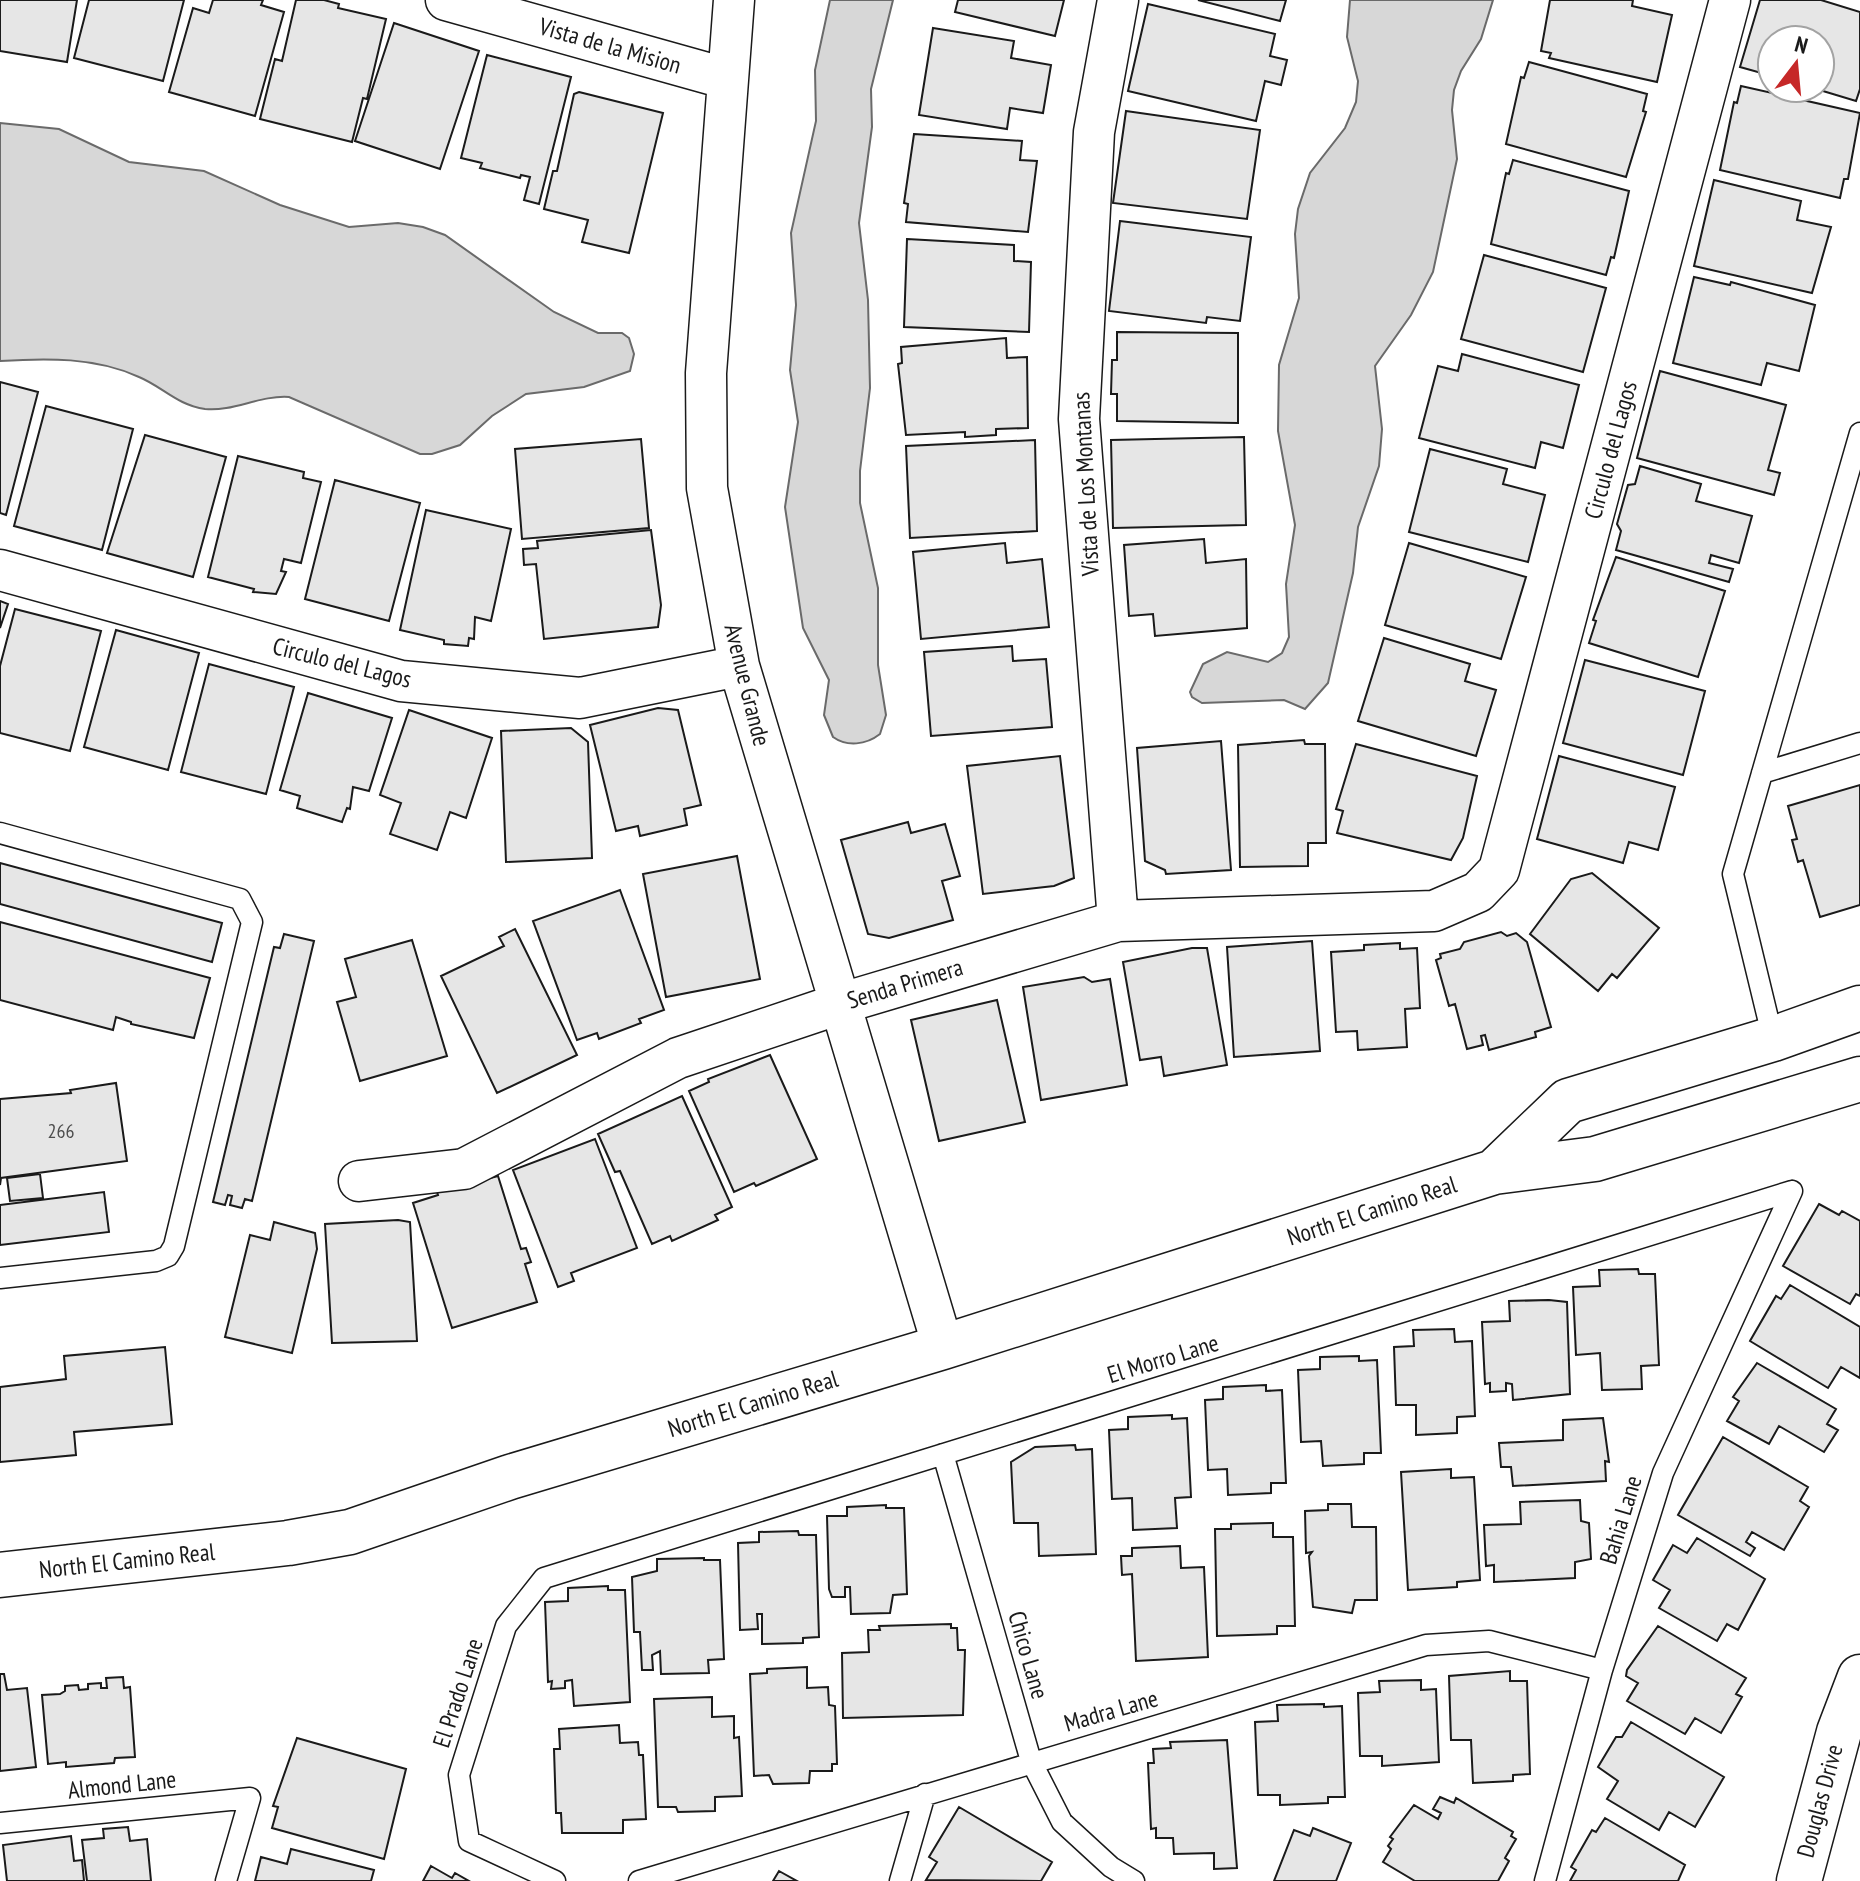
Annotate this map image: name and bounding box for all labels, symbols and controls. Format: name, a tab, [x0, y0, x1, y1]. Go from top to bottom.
street label: Vista de la Mision	[535, 10, 685, 81]
north arrow	[1756, 24, 1836, 104]
text: N	[1792, 30, 1811, 60]
street label: Circulo del Lagos	[1577, 377, 1644, 522]
street label: Vista de Los Montanas	[1065, 391, 1106, 578]
street label: Avenue Grande	[717, 621, 778, 749]
street label: Circulo del Lagos	[270, 630, 415, 695]
street label: Senda Primera	[843, 951, 967, 1016]
house number: 266	[48, 1118, 75, 1144]
street label: North El Camino Real	[1283, 1168, 1461, 1253]
street label: El Morro Lane	[1103, 1327, 1222, 1390]
street label: North El Camino Real	[664, 1363, 842, 1444]
street label: Bahia Lane	[1592, 1472, 1649, 1568]
street label: North El Camino Real	[38, 1536, 217, 1585]
street label: Chico Lane	[1001, 1607, 1056, 1702]
street label: El Prado Lane	[425, 1634, 490, 1751]
street label: Madra Lane	[1060, 1682, 1161, 1739]
street label: Douglas Drive	[1790, 1741, 1849, 1861]
street label: Almond Lane	[66, 1763, 178, 1806]

